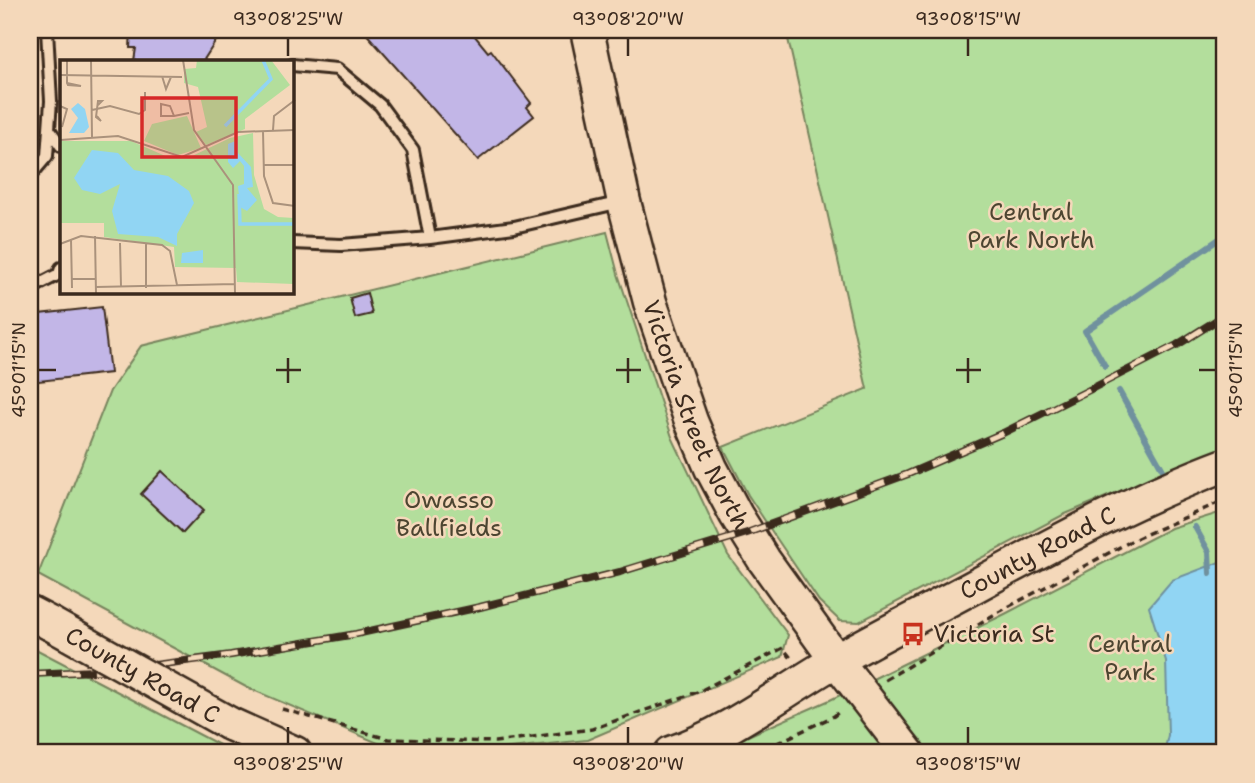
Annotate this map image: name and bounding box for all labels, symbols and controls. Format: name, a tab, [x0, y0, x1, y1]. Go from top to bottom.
text: 93°08'25"W	[233, 7, 343, 31]
text: 93°08'20"W	[572, 7, 684, 31]
text: 93°08'15"W	[915, 7, 1021, 31]
inset map	[60, 60, 294, 294]
park label: Central Park North	[967, 196, 1095, 256]
street label: Victoria Street North	[635, 296, 757, 535]
text: 45°01'15"N	[7, 322, 31, 418]
text: 45°01'15"N	[1224, 322, 1248, 418]
park label: Owasso Ballfields	[396, 484, 502, 544]
street label: County Road C	[954, 499, 1121, 607]
place label: Victoria St	[933, 618, 1055, 650]
street label: County Road C	[60, 619, 226, 731]
bus stop icon: Victoria St	[899, 620, 927, 648]
park label: Central Park	[1088, 628, 1173, 688]
text: 93°08'25"W	[233, 752, 343, 776]
text: 93°08'20"W	[572, 752, 684, 776]
text: 93°08'15"W	[915, 752, 1021, 776]

